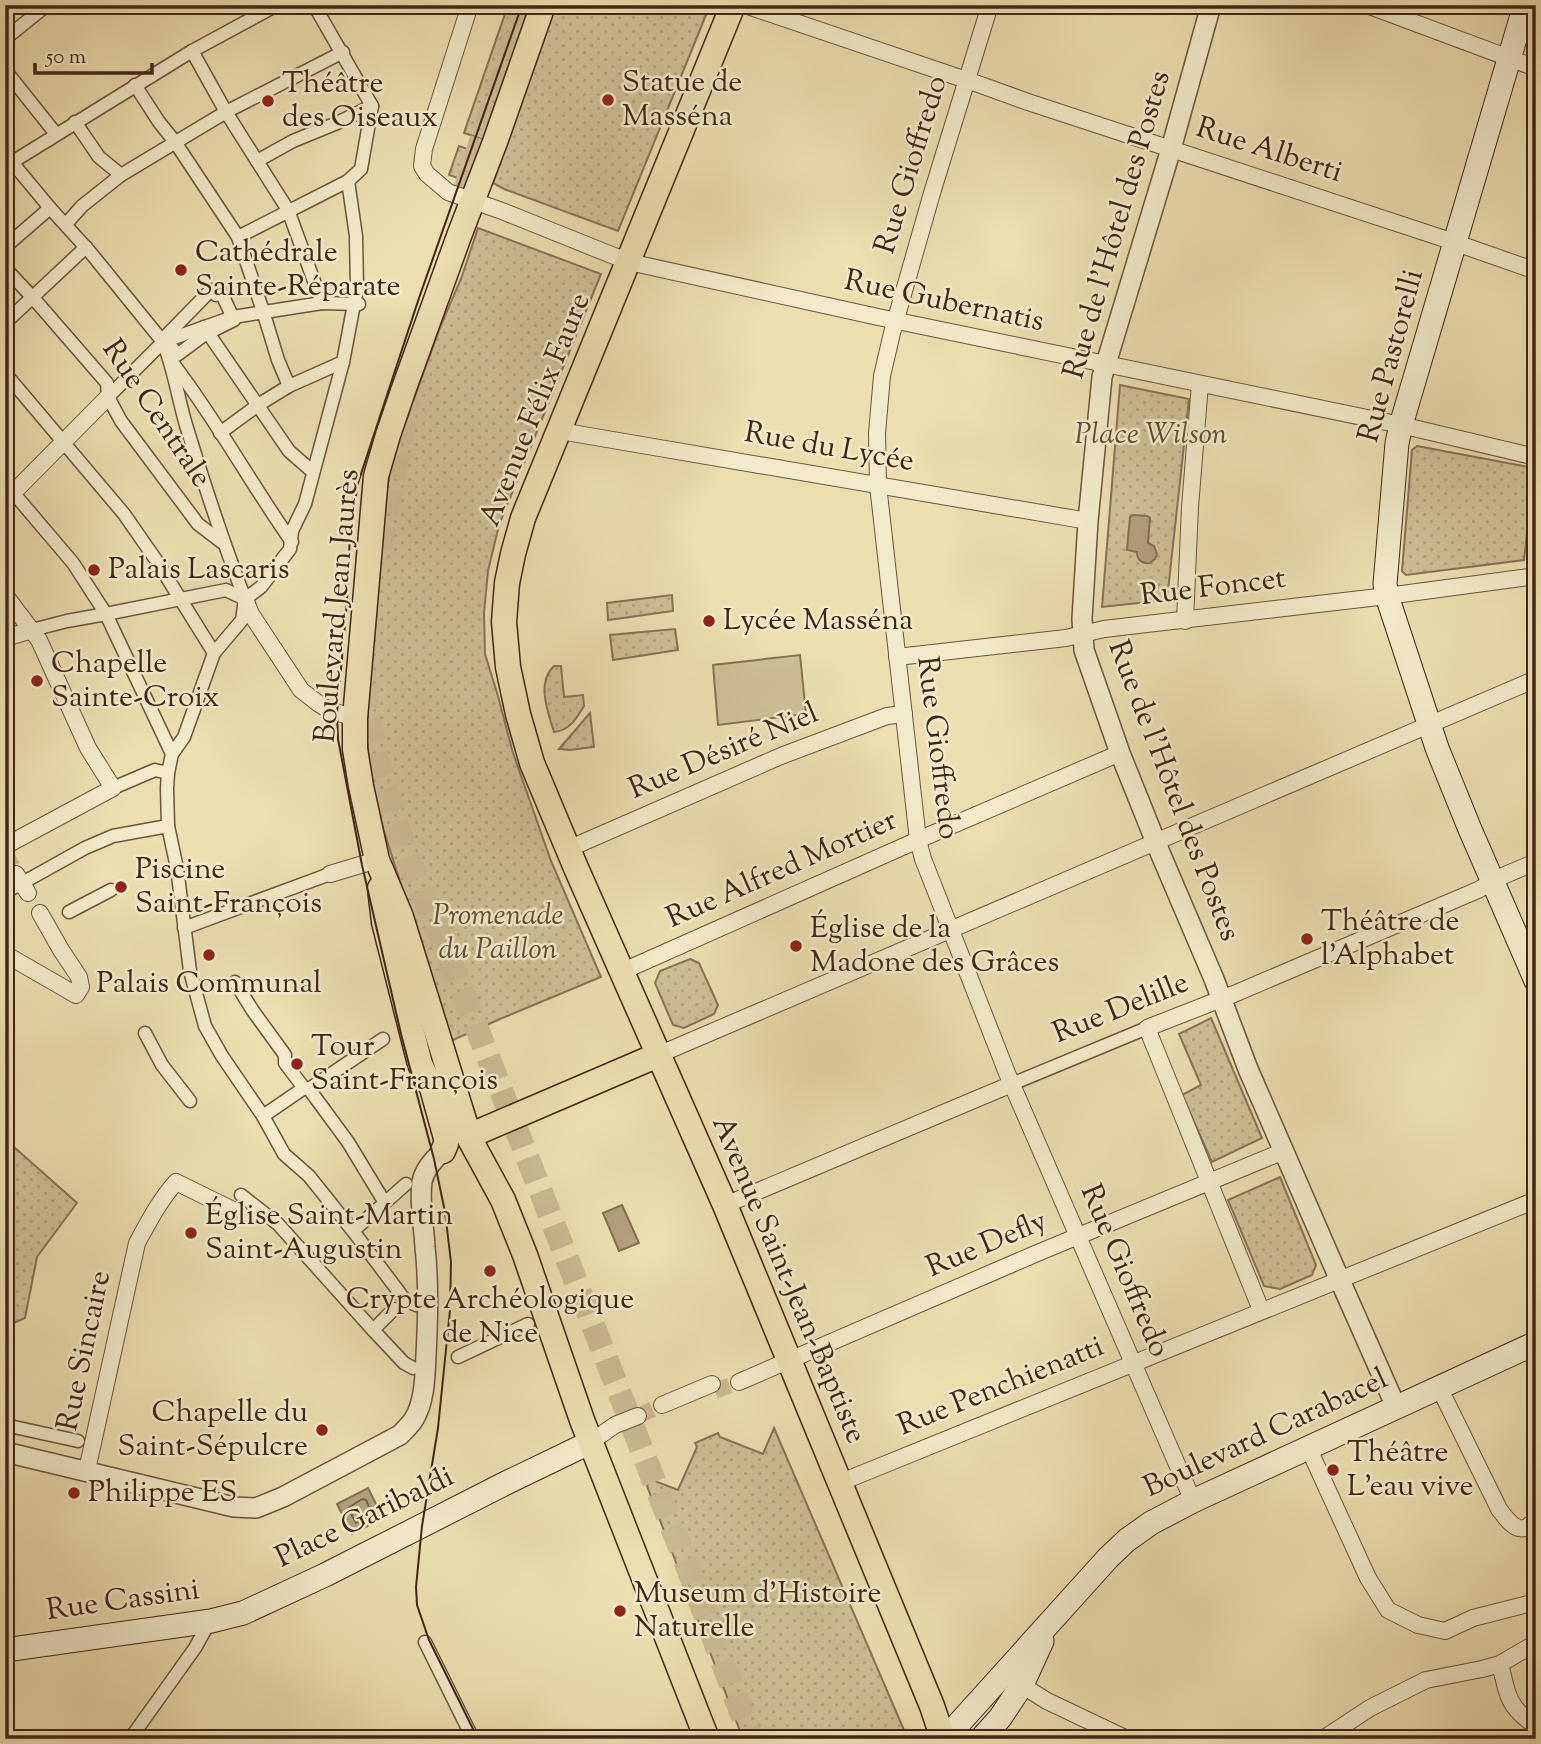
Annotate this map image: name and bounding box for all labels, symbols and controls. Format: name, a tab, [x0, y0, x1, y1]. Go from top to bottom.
scale bar	[35, 32, 152, 76]
text: 50 m	[45, 43, 86, 73]
place label: Statue de Masséna	[622, 62, 742, 139]
place label: Théâtre des Oiseaux	[282, 63, 438, 140]
street label: Rue de l'Hôtel des Postes	[1053, 66, 1183, 384]
street label: Rue Gioffredo	[865, 71, 959, 259]
marker: Statue de Masséna	[600, 92, 616, 108]
marker: Théâtre des Oiseaux	[260, 93, 276, 109]
street label: Rue Alberti	[1190, 107, 1348, 195]
place label: Cathédrale Sainte-Réparate	[195, 232, 401, 309]
street label: Rue Gubernatis	[840, 260, 1048, 344]
marker: Cathédrale Sainte-Réparate	[173, 262, 189, 278]
street label: Rue Pastorelli	[1348, 265, 1436, 447]
street label: Avenue Félix Faure	[470, 287, 602, 533]
street label: Rue Centrale	[91, 331, 221, 497]
street label: Rue du Lycée	[741, 412, 917, 484]
park label: Place Wilson	[1075, 414, 1228, 457]
street label: Boulevard Jean Jaurès	[305, 467, 371, 745]
place label: Palais Lascaris	[108, 549, 289, 592]
street label: Rue Foncet	[1138, 558, 1288, 618]
marker: Palais Lascaris	[86, 562, 102, 578]
place label: Lycée Masséna	[723, 600, 913, 643]
marker: Lycée Masséna	[701, 613, 717, 629]
street label: Rue de l'Hôtel des Postes	[1096, 634, 1250, 948]
place label: Chapelle Sainte-Croix	[51, 643, 219, 720]
street label: Rue Gioffredo	[904, 654, 970, 842]
marker: Chapelle Sainte-Croix	[29, 673, 45, 689]
street label: Rue Désiré Niel	[623, 693, 825, 811]
street label: Rue Alfred Mortier	[660, 800, 904, 940]
place label: Piscine Saint-François	[135, 849, 322, 926]
marker: Piscine Saint-François	[113, 879, 129, 895]
park label: Promenade du Paillon	[433, 895, 563, 972]
place label: Théâtre de l'Alphabet	[1321, 901, 1459, 978]
place label: Église de la Madone des Grâces	[810, 908, 1059, 985]
marker: Théâtre de l'Alphabet	[1299, 931, 1315, 947]
marker: Église de la Madone des Grâces	[788, 938, 804, 954]
marker: Palais Communal	[201, 947, 217, 963]
street label: Rue Delille	[1047, 962, 1195, 1056]
place label: Palais Communal	[96, 963, 322, 1006]
place label: Tour Saint-François	[311, 1026, 498, 1103]
marker: Tour Saint-François	[289, 1056, 305, 1072]
street label: Avenue Saint-Jean-Baptiste	[699, 1110, 877, 1450]
street label: Rue Gioffredo	[1068, 1178, 1180, 1364]
place label: Église Saint-Martin Saint-Augustin	[205, 1195, 453, 1272]
street label: Rue Defly	[920, 1200, 1054, 1290]
marker: Église Saint-Martin Saint-Augustin	[183, 1225, 199, 1241]
marker: Crypte Archéologique de Nice	[482, 1263, 498, 1279]
street label: Rue Sincaire	[47, 1267, 123, 1435]
place label: Crypte Archéologique de Nice	[346, 1279, 634, 1356]
street label: Rue Penchienatti	[891, 1326, 1111, 1448]
street label: Boulevard Carabacel	[1137, 1358, 1395, 1510]
place label: Chapelle du Saint-Sépulcre	[118, 1392, 308, 1469]
marker: Chapelle du Saint-Sépulcre	[314, 1422, 330, 1438]
place label: Théâtre L'eau vive	[1347, 1432, 1473, 1509]
street label: Place Garibaldi	[268, 1456, 462, 1580]
marker: Théâtre L'eau vive	[1325, 1462, 1341, 1478]
place label: Philippe ES	[88, 1472, 237, 1515]
marker: Philippe ES	[66, 1485, 82, 1501]
street label: Rue Cassini	[44, 1569, 202, 1633]
place label: Museum d'Histoire Naturelle	[634, 1573, 882, 1650]
marker: Museum d'Histoire Naturelle	[612, 1603, 628, 1619]

